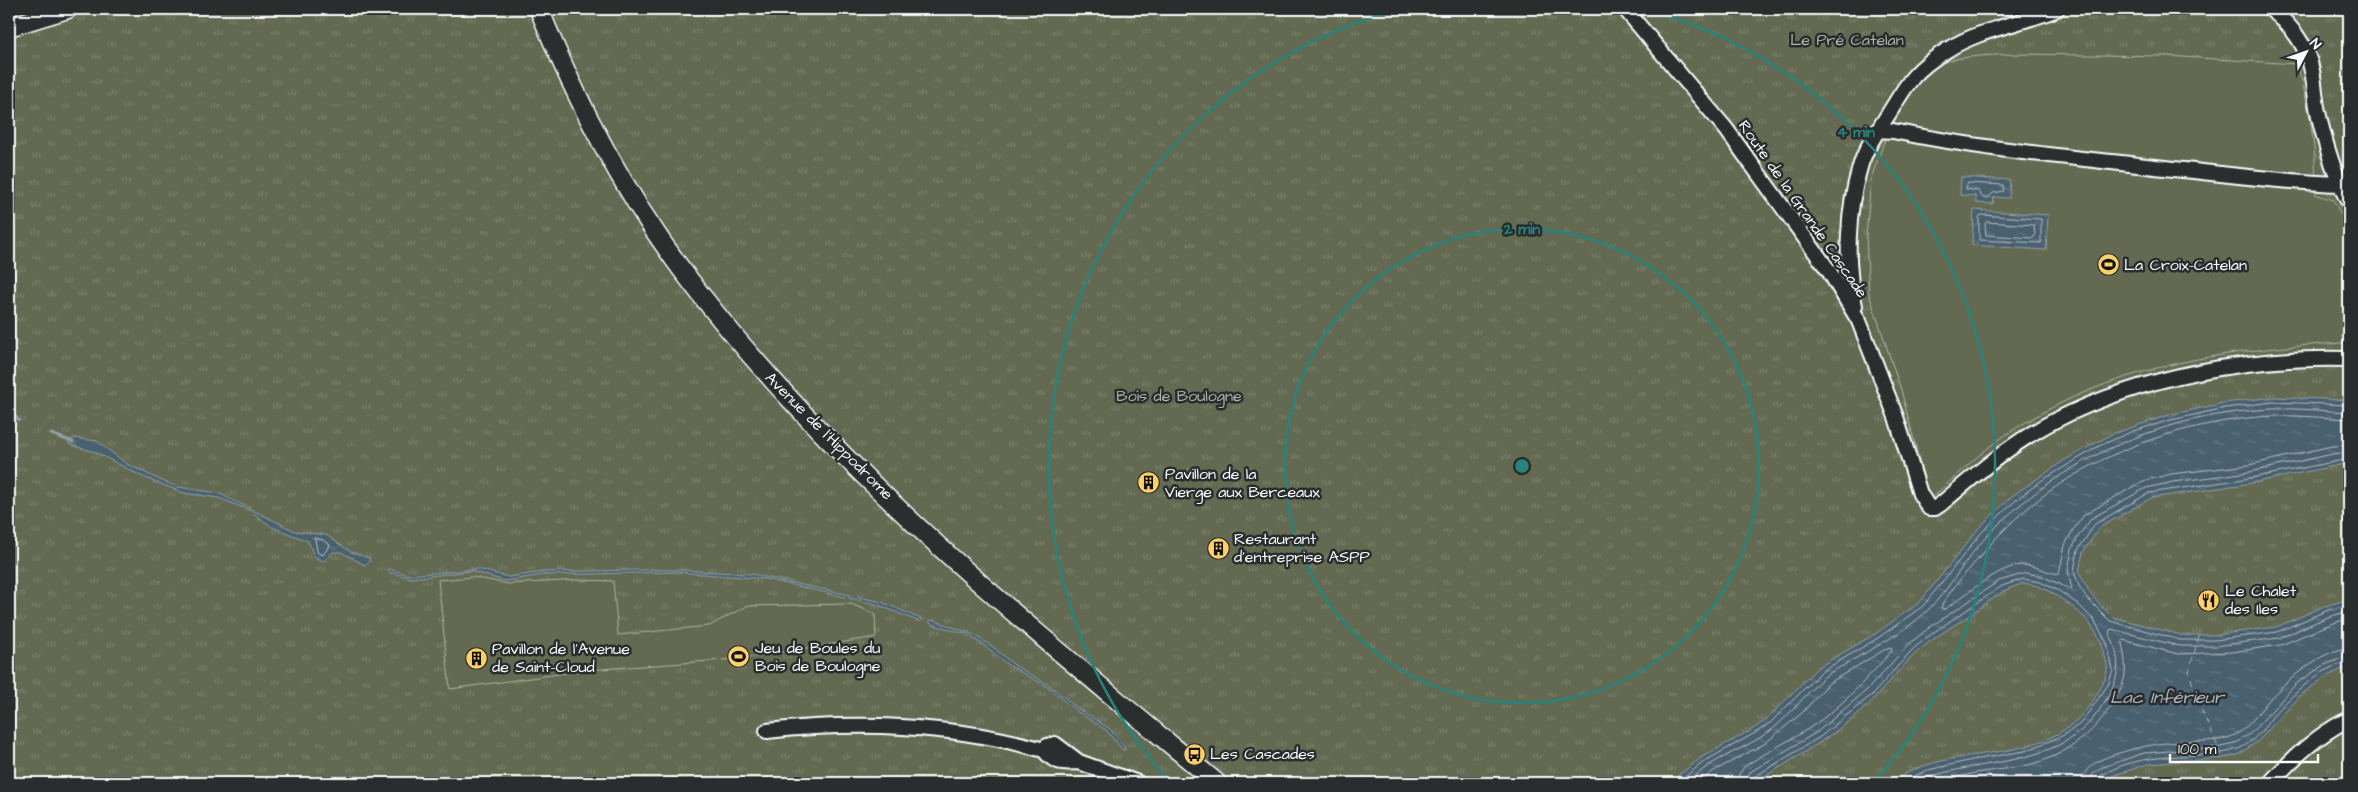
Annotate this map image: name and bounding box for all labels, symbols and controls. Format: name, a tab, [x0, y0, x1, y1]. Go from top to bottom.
north arrow	[2280, 28, 2330, 78]
park label: Le Pré Catelan	[1790, 29, 1904, 51]
text: N	[2305, 34, 2326, 54]
street label: Route de la Grande Cascade	[1733, 116, 1873, 303]
text: 4 min	[1837, 122, 1875, 143]
text: 2 min	[1503, 219, 1541, 240]
sports icon: La Croix-Catelan	[2096, 253, 2120, 277]
place label: La Croix-Catelan	[2124, 254, 2247, 276]
street label: Avenue de l'Hippodrome	[760, 367, 898, 505]
park label: Bois de Boulogne	[1116, 385, 1242, 408]
centre of rings	[1513, 457, 1531, 475]
place label: Pavillon de la Vierge aux Berceaux	[1165, 463, 1320, 504]
building icon: Pavillon de la Vierge aux Berceaux	[1137, 471, 1161, 495]
place label: Restaurant d'entreprise ASPP	[1234, 528, 1370, 568]
building icon: Restaurant d'entreprise ASPP	[1206, 536, 1230, 560]
place label: Le Chalet des Iles	[2225, 580, 2297, 620]
restaurant icon: Le Chalet des Iles	[2197, 588, 2221, 612]
place label: Jeu de Boules du Bois de Boulogne	[755, 637, 881, 678]
place label: Pavillon de l'Avenue de Saint-Cloud	[492, 638, 630, 678]
sports icon: Jeu de Boules du Bois de Boulogne	[727, 645, 751, 669]
building icon: Pavillon de l'Avenue de Saint-Cloud	[464, 646, 488, 670]
water label: Lac Inférieur	[2110, 685, 2226, 710]
scale bar	[2170, 732, 2318, 764]
text: 100 m	[2178, 739, 2217, 760]
bus stop icon: Les Cascades	[1182, 742, 1206, 766]
place label: Les Cascades	[1210, 743, 1315, 765]

